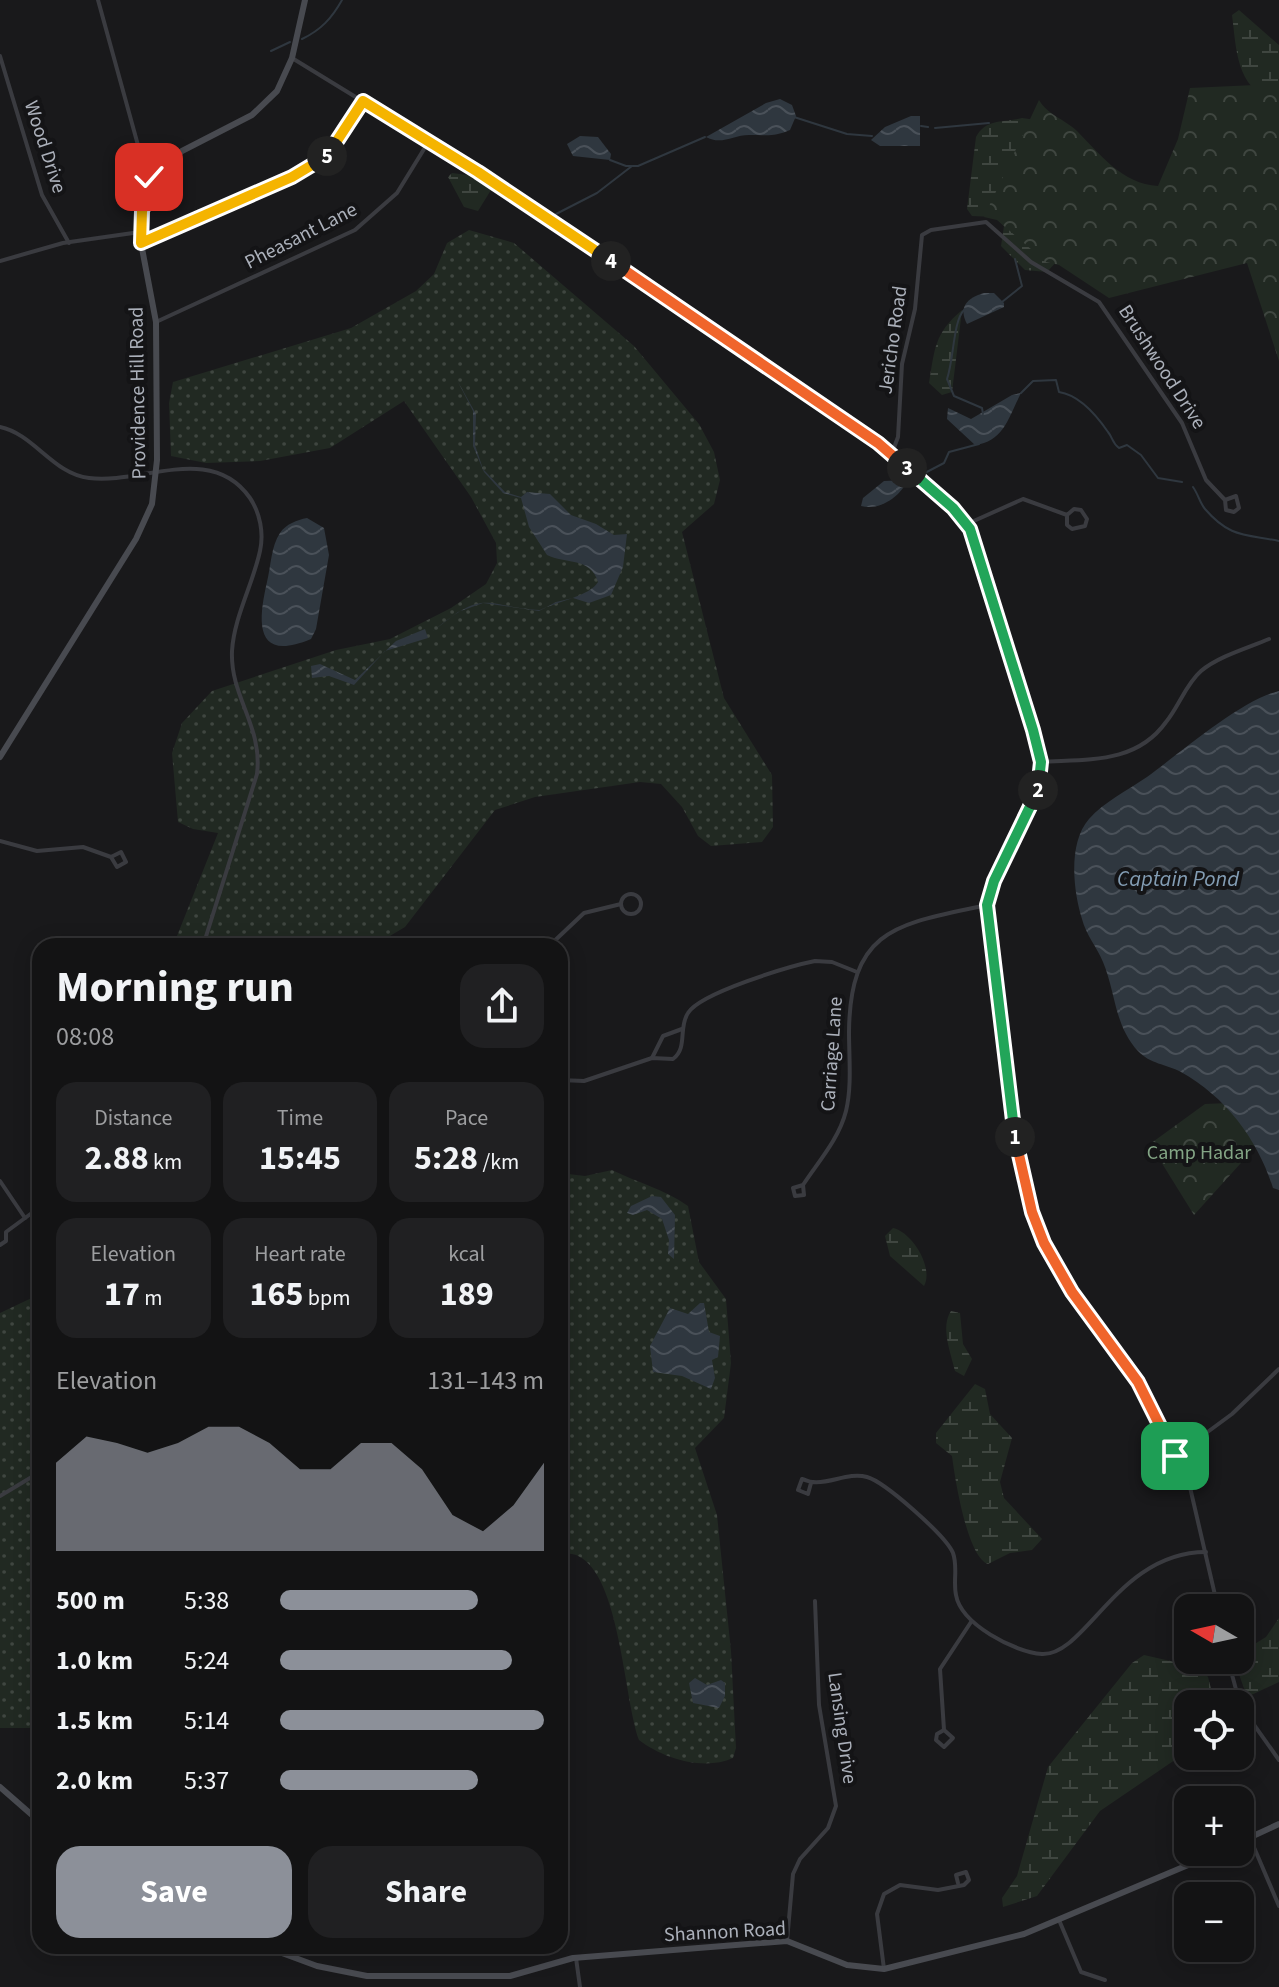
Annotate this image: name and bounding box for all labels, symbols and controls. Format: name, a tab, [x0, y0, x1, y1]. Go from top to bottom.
street label: Wood Drive	[17, 97, 73, 197]
pin: 5	[307, 136, 347, 176]
text: 5	[321, 140, 333, 172]
pin	[115, 143, 183, 211]
icon: check	[127, 155, 171, 199]
street label: Pheasant Lane	[240, 196, 362, 276]
pin: 4	[591, 241, 631, 281]
text: 4	[605, 245, 617, 277]
street label: Jericho Road	[872, 284, 914, 396]
street label: Brushwood Drive	[1111, 299, 1213, 435]
street label: Providence Hill Road	[122, 306, 154, 480]
pin: 3	[887, 448, 927, 488]
text: 3	[901, 452, 913, 484]
pin: 2	[1018, 770, 1058, 810]
text: 2	[1032, 774, 1044, 806]
water label: Captain Pond	[1117, 863, 1240, 895]
text: Morning run	[56, 956, 294, 1019]
button: share	[460, 964, 544, 1048]
street label: Carriage Lane	[814, 996, 850, 1112]
text: 08:08	[56, 1018, 114, 1055]
text: Distance	[94, 1102, 172, 1134]
text: Time	[277, 1102, 323, 1134]
text: Pace	[445, 1102, 488, 1134]
pin: 1	[995, 1117, 1035, 1157]
text: 1	[1009, 1121, 1021, 1153]
text: 2.88	[85, 1134, 149, 1183]
text: 15:45	[259, 1134, 341, 1183]
text: 5:28	[414, 1134, 478, 1183]
park label: Camp Hadar	[1147, 1139, 1251, 1167]
text: km	[149, 1146, 182, 1178]
text: /km	[478, 1146, 519, 1178]
text: Elevation	[90, 1238, 176, 1270]
text: Heart rate	[254, 1238, 346, 1270]
text: kcal	[448, 1238, 485, 1270]
text: 17	[104, 1270, 140, 1319]
text: 165	[250, 1270, 303, 1319]
text: 189	[440, 1270, 494, 1319]
text: m	[140, 1282, 163, 1314]
text: bpm	[303, 1282, 350, 1314]
text: Elevation	[56, 1362, 157, 1399]
text: 131–143 m	[427, 1362, 544, 1399]
pin	[1141, 1422, 1209, 1490]
icon: arrive	[1153, 1434, 1197, 1478]
text: 500 m	[56, 1582, 125, 1619]
text: 5:38	[184, 1582, 229, 1619]
north arrow	[1174, 1594, 1254, 1674]
map controls	[1174, 1594, 1254, 1962]
text: 1.0 km	[56, 1642, 133, 1679]
text: 5:24	[184, 1642, 229, 1679]
street label: Lansing Drive	[820, 1670, 864, 1786]
button: locate	[1174, 1690, 1254, 1770]
text: 1.5 km	[56, 1702, 133, 1739]
text: 5:14	[184, 1702, 229, 1739]
text: 2.0 km	[56, 1762, 133, 1799]
text: 5:37	[184, 1762, 229, 1799]
button: +	[1174, 1786, 1254, 1866]
button: Save	[56, 1846, 292, 1938]
button: Share	[308, 1846, 544, 1938]
button: −	[1174, 1882, 1254, 1962]
street label: Shannon Road	[663, 1915, 787, 1949]

